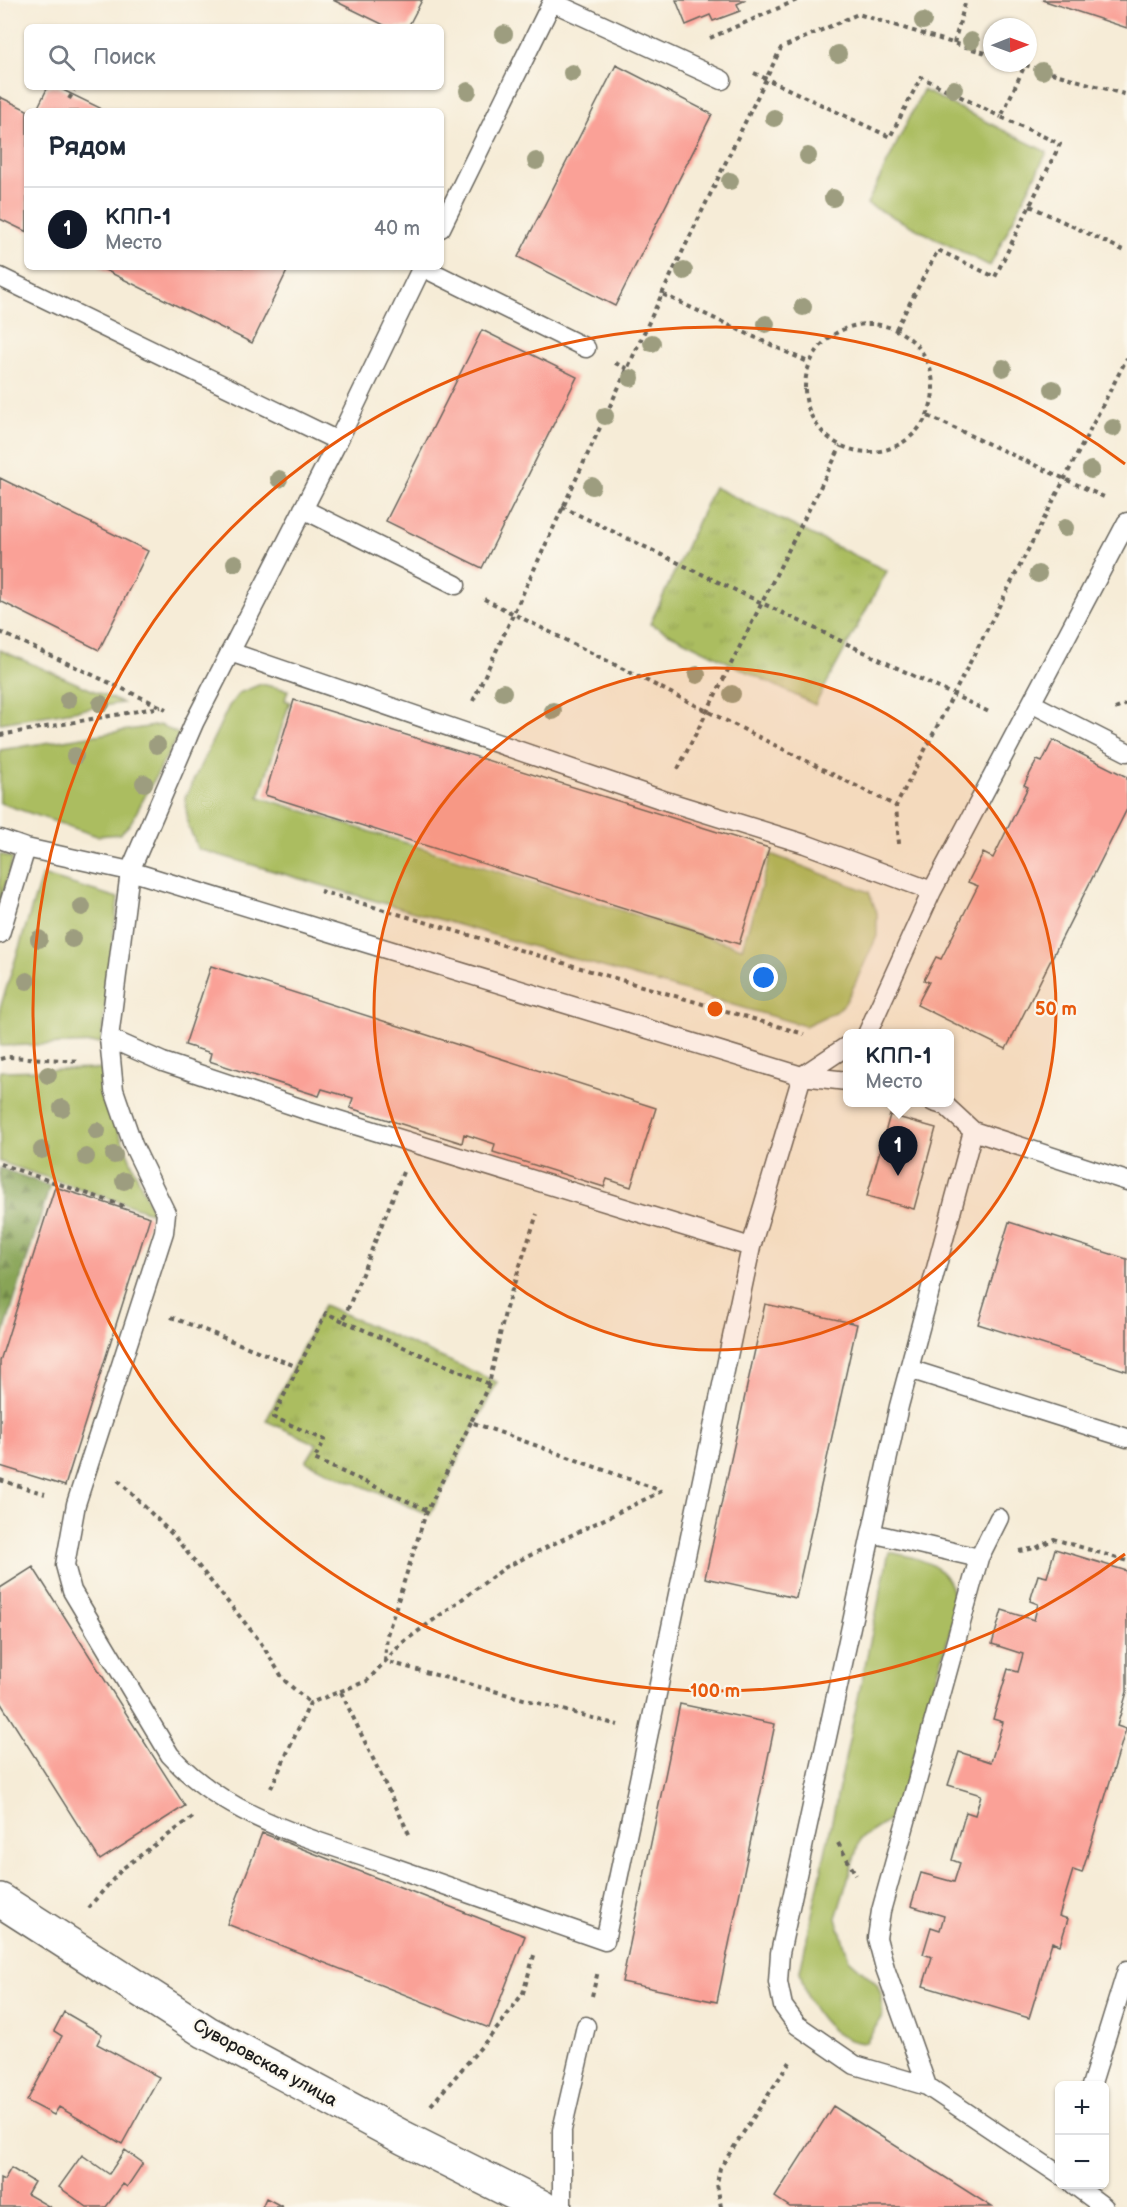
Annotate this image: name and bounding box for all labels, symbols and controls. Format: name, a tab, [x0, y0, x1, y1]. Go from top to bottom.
north arrow	[983, 18, 1037, 72]
search box	[24, 24, 444, 90]
icon: search	[45, 41, 78, 74]
text: Поиск	[93, 44, 156, 71]
text: Рядом	[48, 132, 126, 163]
text: КПП-1	[105, 204, 171, 231]
text: 1	[63, 217, 72, 241]
text: 40 m	[374, 217, 420, 241]
text: Место	[105, 231, 162, 255]
your location	[749, 963, 778, 992]
centre of rings	[705, 999, 725, 1019]
text: 50 m	[1035, 999, 1077, 1020]
popup	[843, 1029, 954, 1107]
text: КПП-1	[865, 1043, 932, 1070]
text: Место	[865, 1070, 922, 1094]
pin: 1	[878, 1126, 918, 1176]
text: 100 m	[690, 1681, 740, 1702]
street label: Суворовская улица	[189, 2015, 341, 2112]
map controls	[1055, 2081, 1109, 2189]
button: +	[1055, 2081, 1109, 2135]
button: −	[1055, 2135, 1109, 2189]

